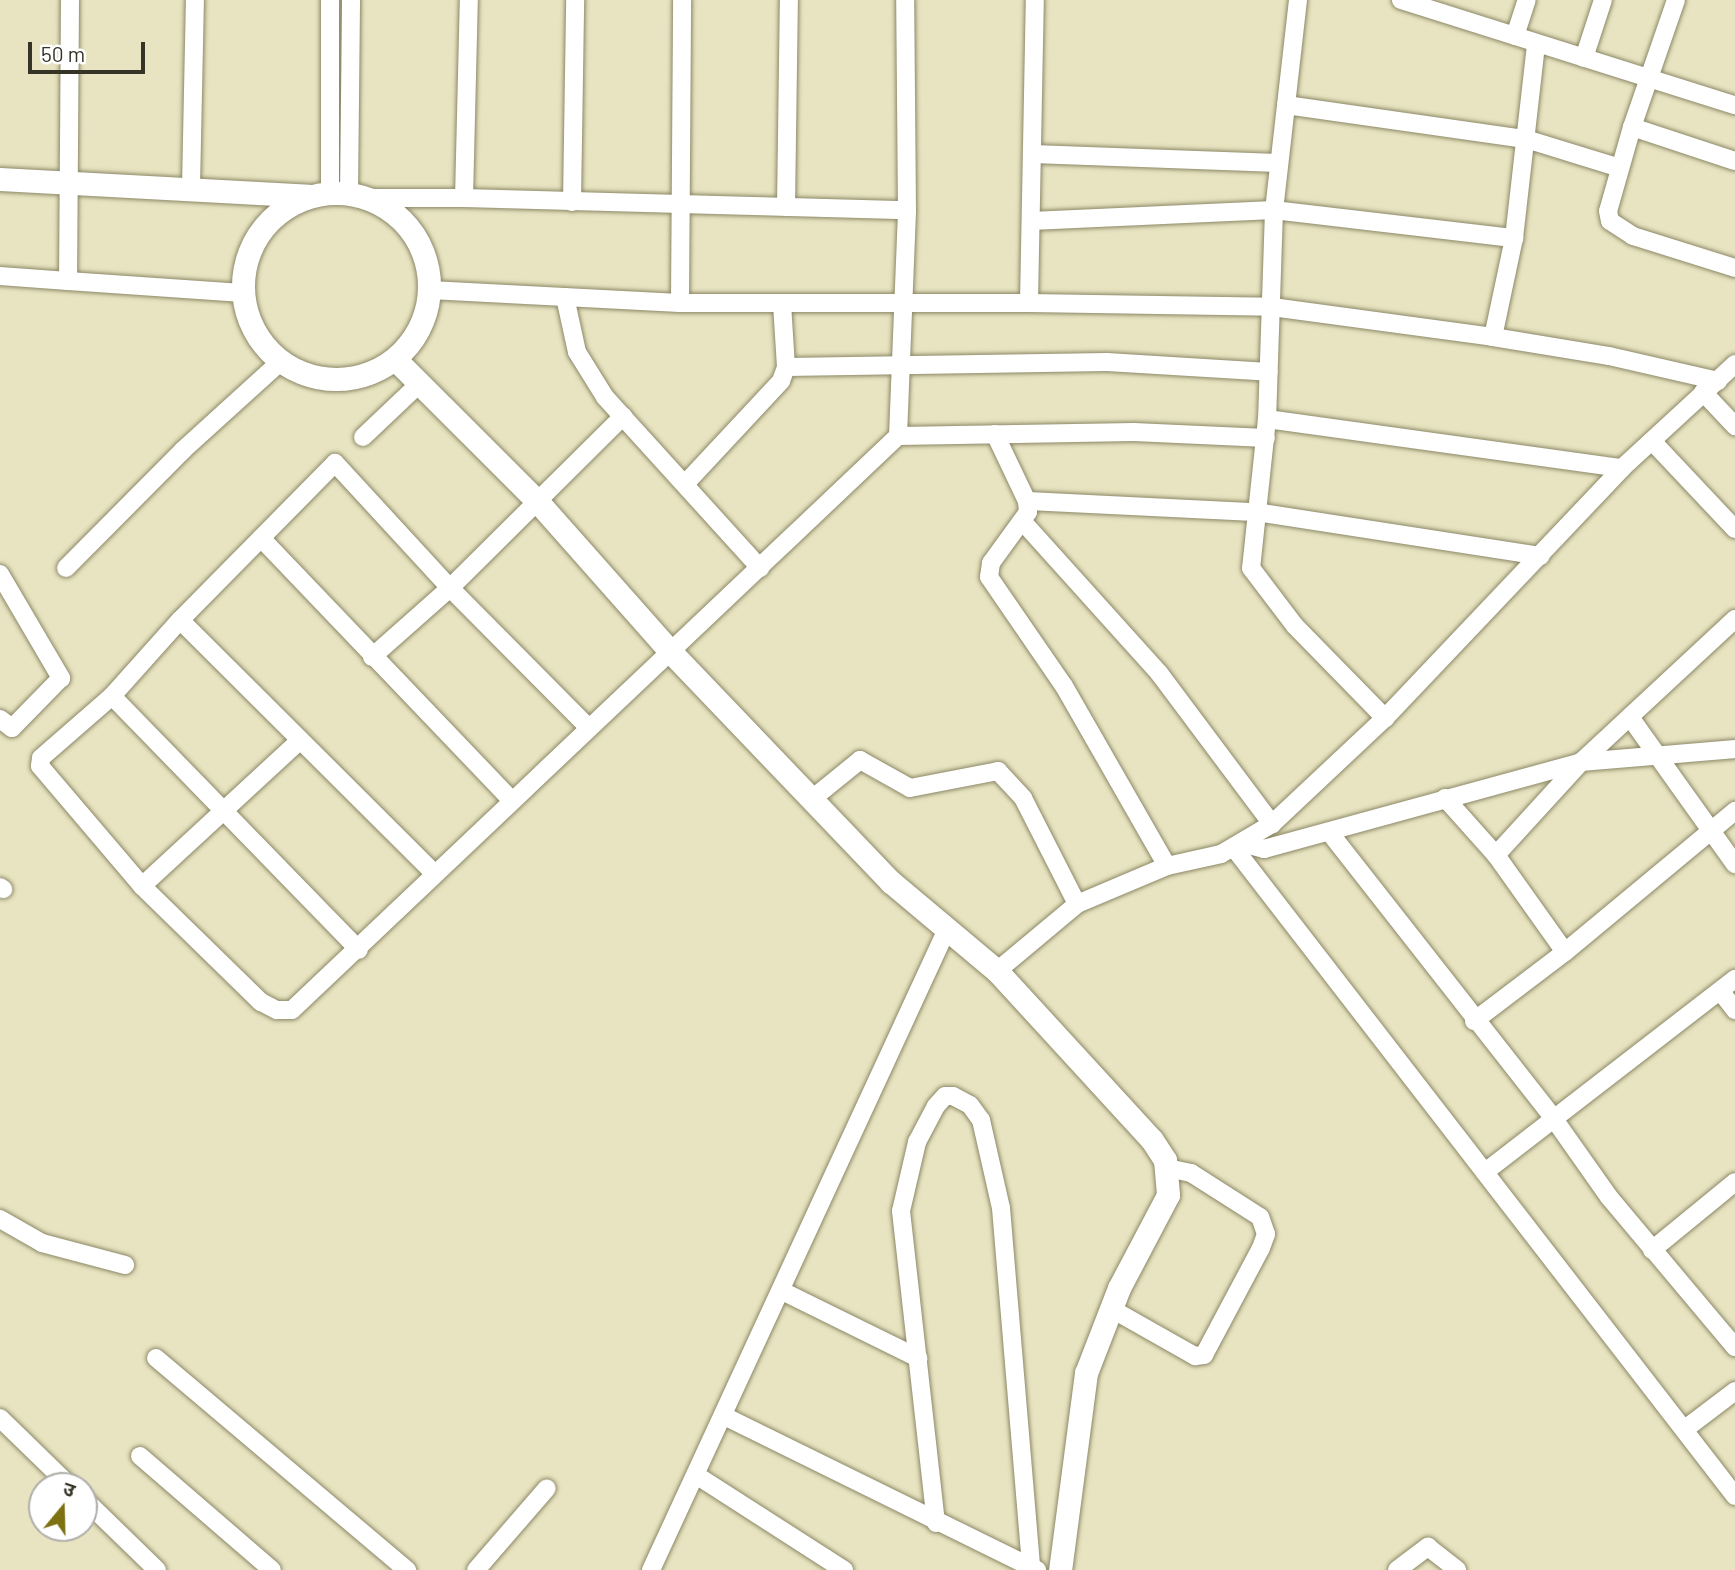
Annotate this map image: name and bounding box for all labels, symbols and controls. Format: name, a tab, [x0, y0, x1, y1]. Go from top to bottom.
scale bar	[32, 28, 149, 72]
text: 50 m	[41, 41, 85, 66]
north arrow	[28, 1472, 98, 1542]
text: उ	[60, 1476, 78, 1501]

